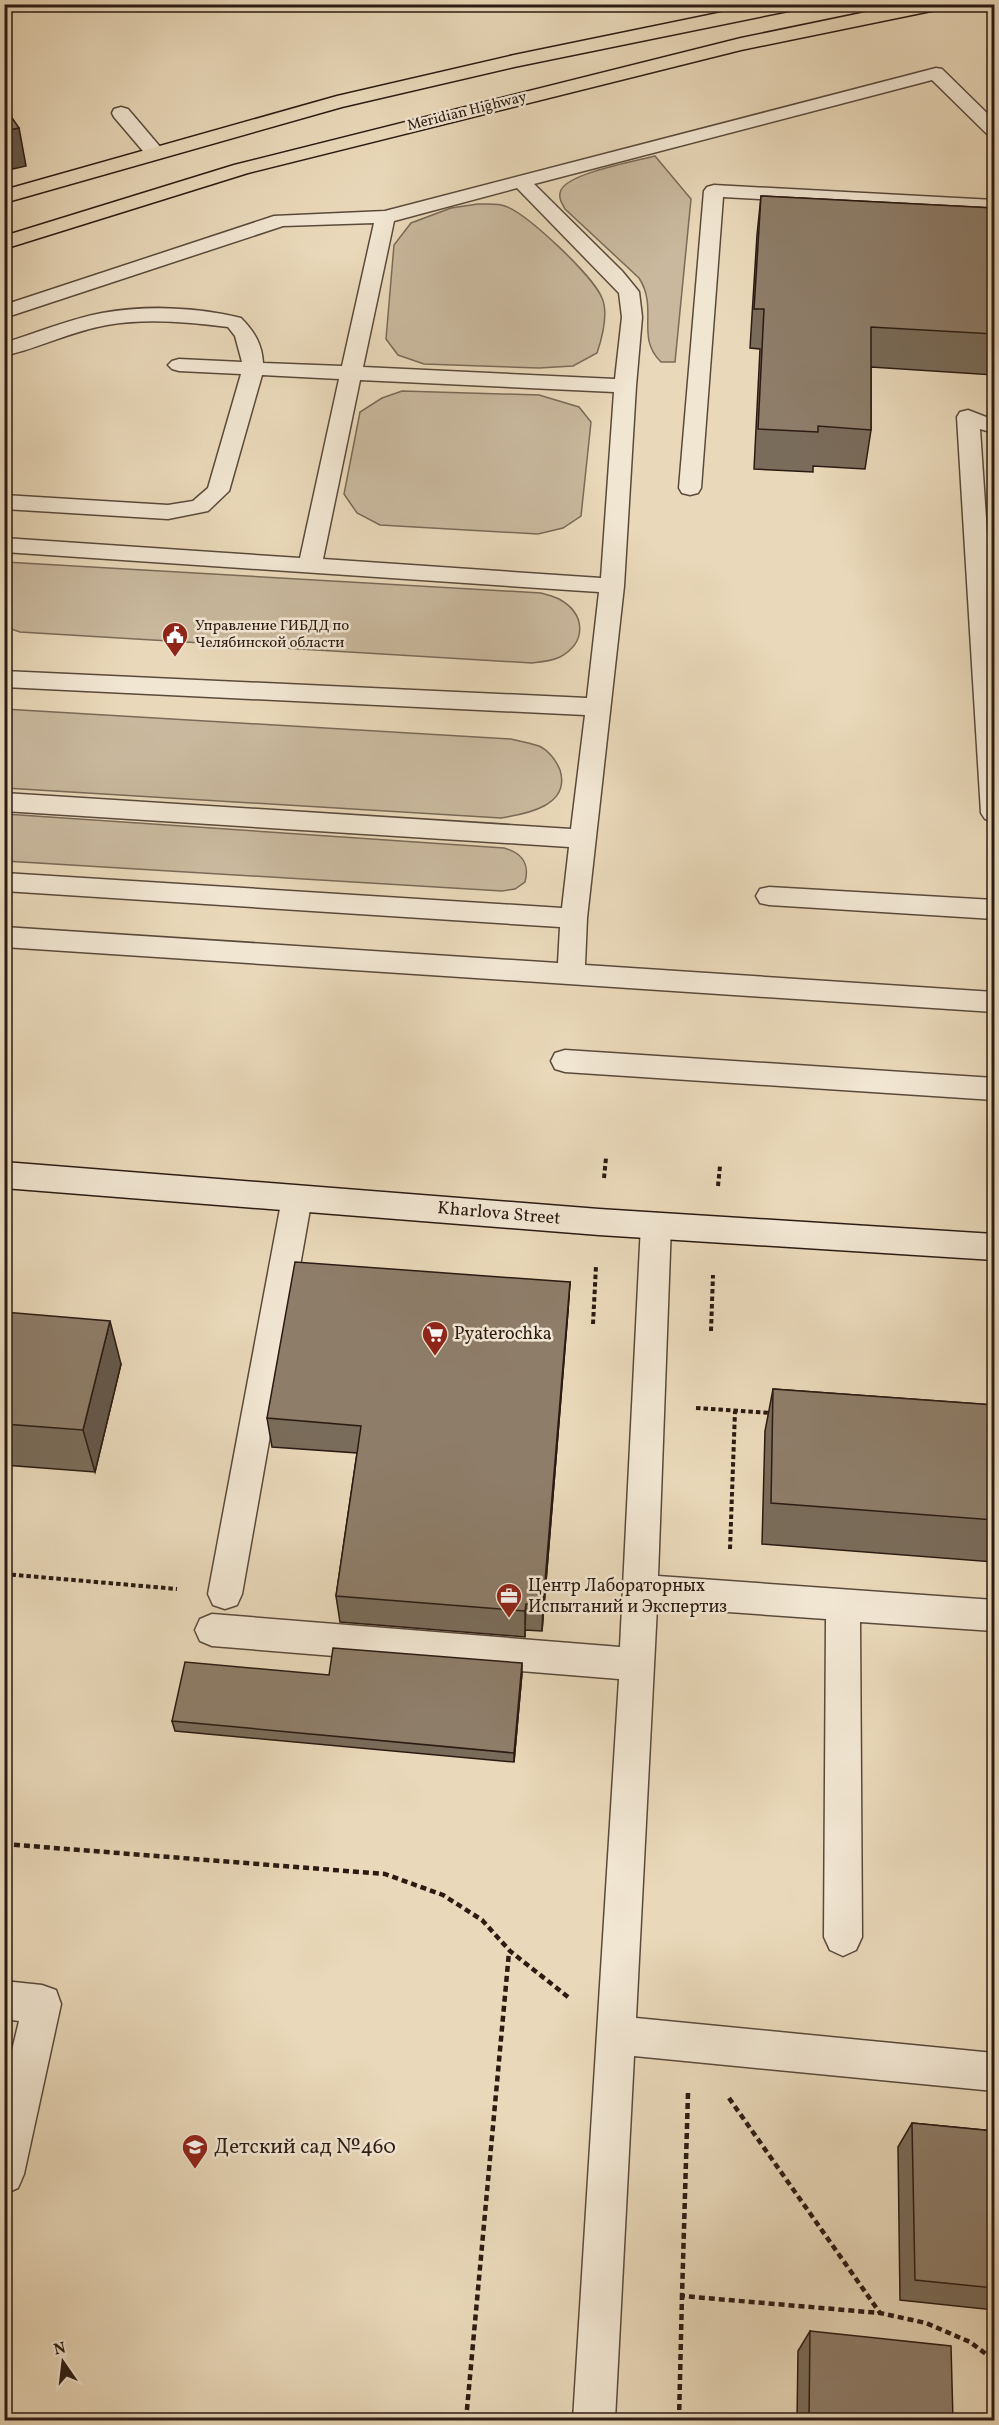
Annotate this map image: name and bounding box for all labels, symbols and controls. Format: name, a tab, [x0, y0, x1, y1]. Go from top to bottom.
street label: Meridian Highway	[405, 87, 529, 137]
place label: Управление ГИБДД по Челябинской области	[195, 616, 349, 654]
public building icon: Управление ГИБДД по Челябинской области	[160, 620, 190, 658]
street label: Kharlova Street	[436, 1196, 562, 1232]
supermarket icon: Pyaterochka	[420, 1319, 450, 1357]
place label: Pyaterochka	[454, 1322, 552, 1347]
place label: Центр Лабораторных Испытаний и Экспертиз	[528, 1574, 727, 1620]
office icon: Центр Лабораторных Испытаний и Экспертиз	[494, 1581, 524, 1619]
school or university icon: Детский сад №460	[180, 2132, 210, 2170]
place label: Детский сад №460	[214, 2133, 396, 2162]
north arrow	[33, 2332, 93, 2392]
text: N	[52, 2337, 69, 2361]

